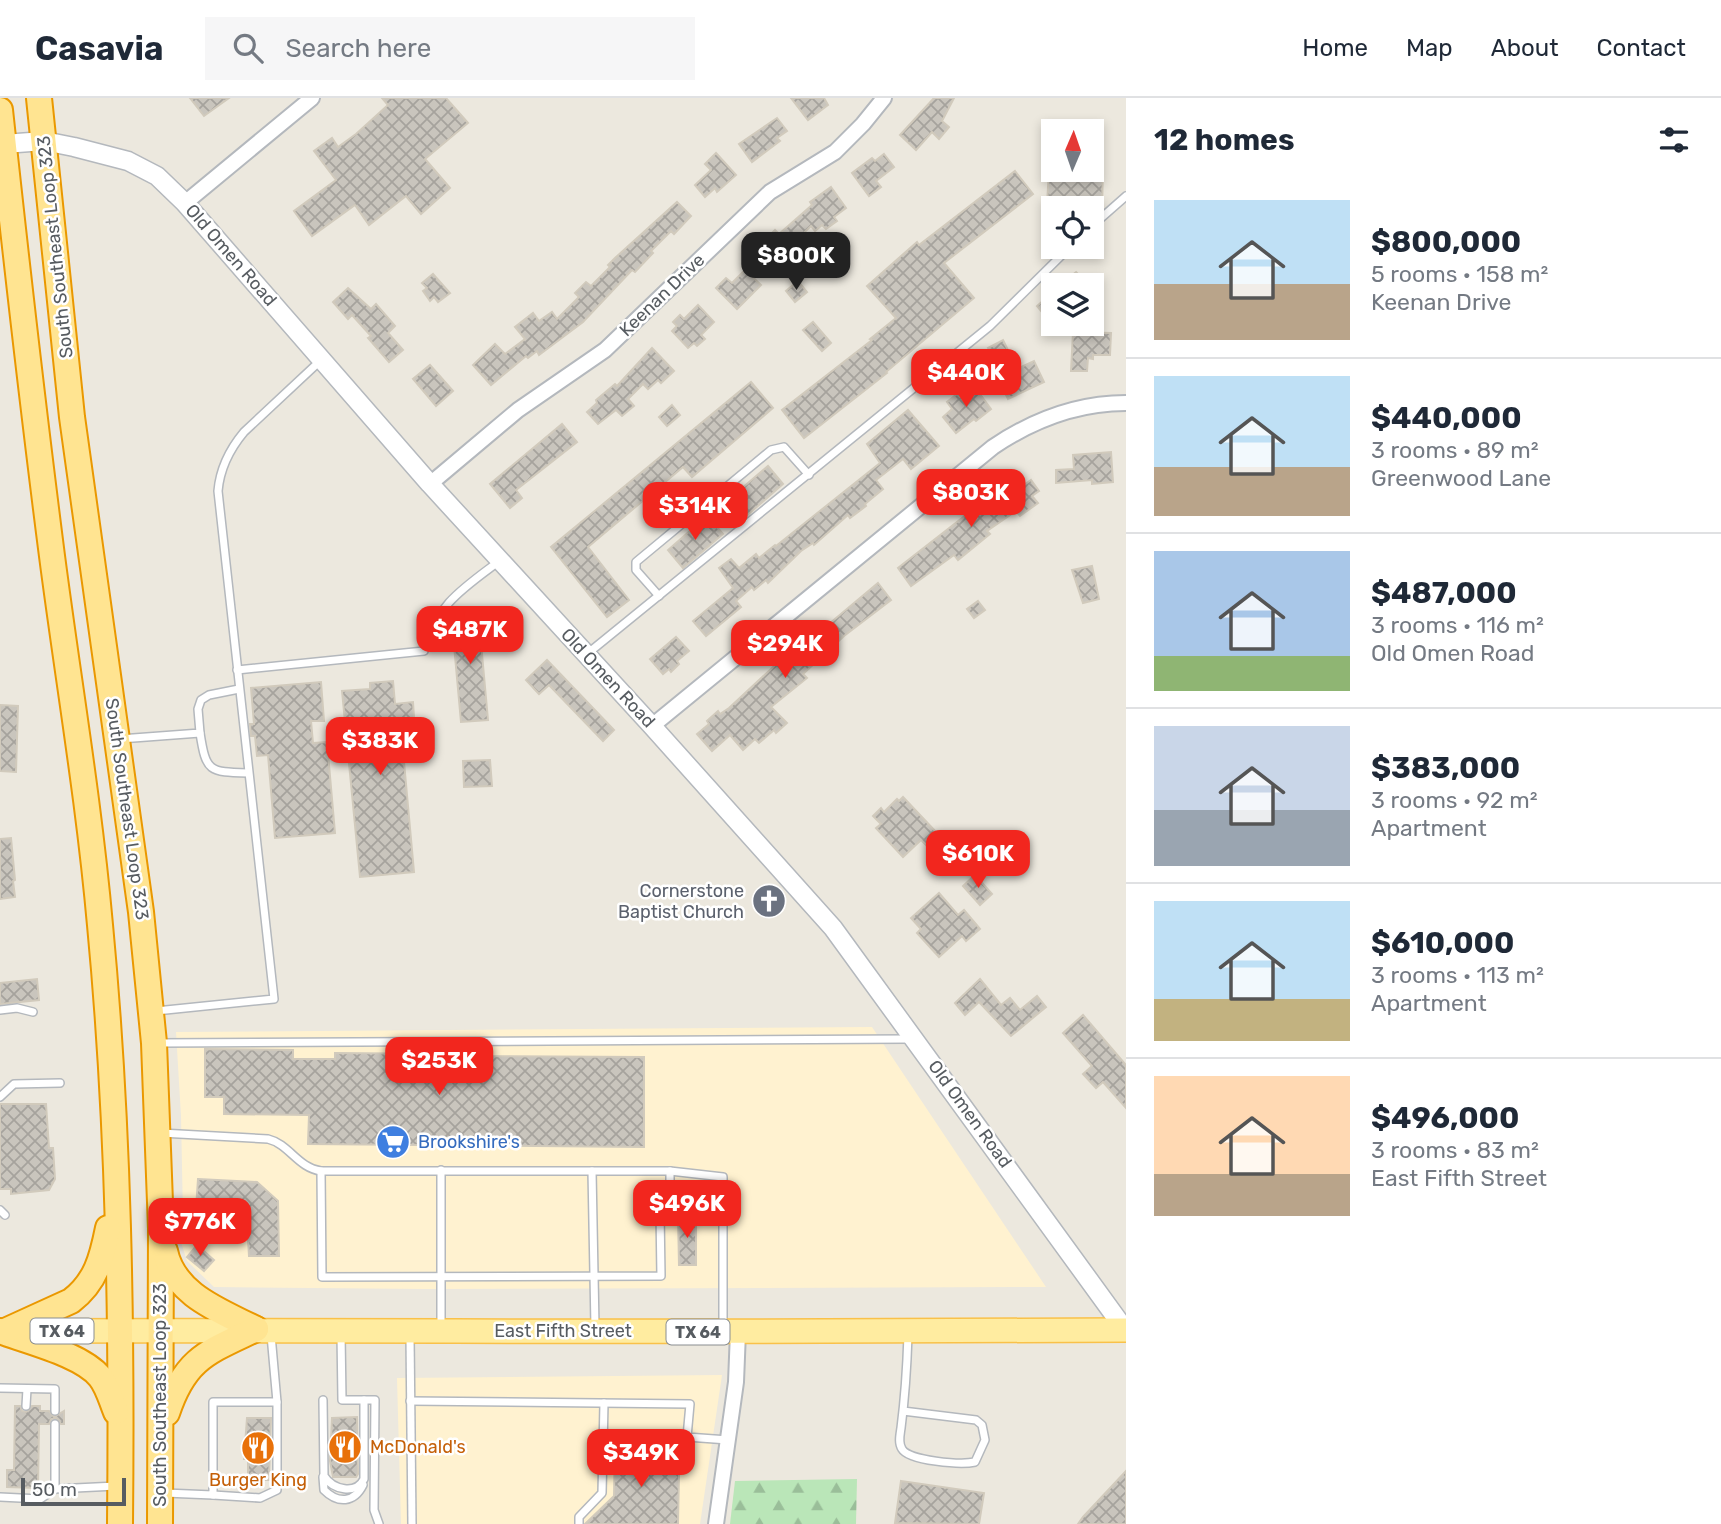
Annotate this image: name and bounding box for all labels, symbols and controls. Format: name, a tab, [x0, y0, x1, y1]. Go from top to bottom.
search box	[205, 17, 695, 80]
text: Casavia	[35, 29, 163, 68]
icon: search	[229, 29, 267, 67]
text: Search here	[285, 33, 431, 64]
text: Home	[1302, 34, 1368, 62]
text: Map	[1406, 34, 1453, 62]
text: About	[1491, 34, 1559, 62]
text: Contact	[1597, 34, 1686, 62]
north arrow	[1041, 119, 1104, 182]
map controls	[1041, 119, 1104, 336]
icon: filters	[1655, 121, 1693, 159]
text: 12 homes	[1154, 122, 1295, 158]
street label: South Southeast Loop 323	[32, 135, 78, 359]
button: locate	[1041, 196, 1104, 259]
street label: Old Omen Road	[181, 200, 281, 310]
text: $800,000	[1371, 224, 1521, 260]
icon: home	[1210, 228, 1294, 312]
pin: $800K	[747, 232, 845, 292]
text: $800K	[757, 241, 835, 269]
street label: Keenan Drive	[615, 249, 709, 341]
text: 5 rooms · 158 m²	[1371, 260, 1548, 288]
button: layers	[1041, 273, 1104, 336]
text: Keenan Drive	[1371, 288, 1511, 316]
pin: $440K	[917, 350, 1015, 409]
text: $440K	[927, 358, 1005, 386]
text: $440,000	[1371, 400, 1522, 436]
icon: home	[1210, 404, 1294, 488]
text: 3 rooms · 89 m²	[1371, 436, 1539, 464]
text: Greenwood Lane	[1371, 464, 1551, 492]
pin: $803K	[922, 470, 1020, 529]
text: $803K	[933, 478, 1009, 506]
pin: $314K	[646, 482, 744, 542]
text: $314K	[659, 491, 731, 519]
text: $487,000	[1371, 575, 1517, 611]
icon: home	[1210, 579, 1294, 663]
pin: $487K	[421, 606, 519, 666]
text: 3 rooms · 116 m²	[1371, 611, 1544, 639]
text: $487K	[432, 615, 508, 643]
pin: $294K	[736, 620, 834, 680]
street label: Old Omen Road	[556, 624, 660, 732]
text: $294K	[747, 629, 823, 657]
text: Old Omen Road	[1371, 639, 1534, 667]
street label: South Southeast Loop 323	[101, 697, 153, 921]
pin: $383K	[331, 718, 429, 777]
text: $383K	[342, 726, 418, 754]
text: $383,000	[1371, 750, 1520, 786]
icon: home	[1210, 754, 1294, 838]
text: 3 rooms · 92 m²	[1371, 786, 1537, 814]
text: Apartment	[1371, 814, 1487, 842]
pin: $610K	[929, 830, 1027, 890]
text: $610K	[942, 839, 1014, 867]
place label: Cornerstone Baptist Church	[618, 880, 744, 923]
church icon: Cornerstone Baptist Church	[750, 882, 788, 920]
text: $610,000	[1371, 925, 1514, 961]
icon: home	[1210, 929, 1294, 1013]
text: 3 rooms · 113 m²	[1371, 961, 1544, 989]
text: Apartment	[1371, 989, 1487, 1017]
pin: $253K	[390, 1038, 488, 1097]
text: $253K	[401, 1046, 477, 1074]
street label: Old Omen Road	[924, 1056, 1016, 1172]
text: $496,000	[1371, 1100, 1519, 1136]
icon: home	[1210, 1104, 1294, 1188]
supermarket icon: Brookshire's	[374, 1123, 412, 1161]
place label: Brookshire's	[418, 1131, 520, 1153]
text: 3 rooms · 83 m²	[1371, 1136, 1539, 1164]
text: East Fifth Street	[1371, 1164, 1547, 1192]
pin: $496K	[638, 1180, 736, 1240]
text: $496K	[649, 1189, 725, 1217]
pin: $776K	[151, 1198, 249, 1258]
text: $776K	[164, 1207, 236, 1235]
street label: South Southeast Loop 323	[149, 1283, 171, 1507]
road number: TX 64	[31, 1318, 94, 1344]
street label: East Fifth Street	[494, 1320, 632, 1342]
road number: TX 64	[666, 1320, 730, 1344]
restaurant icon: McDonald's	[326, 1428, 364, 1466]
restaurant icon: Burger King	[239, 1429, 277, 1467]
pin: $349K	[592, 1430, 690, 1489]
place label: McDonald's	[370, 1436, 466, 1458]
text: $349K	[603, 1438, 679, 1466]
place label: Burger King	[209, 1469, 307, 1491]
scale bar	[21, 1475, 126, 1507]
text: 50 m	[32, 1478, 77, 1501]

